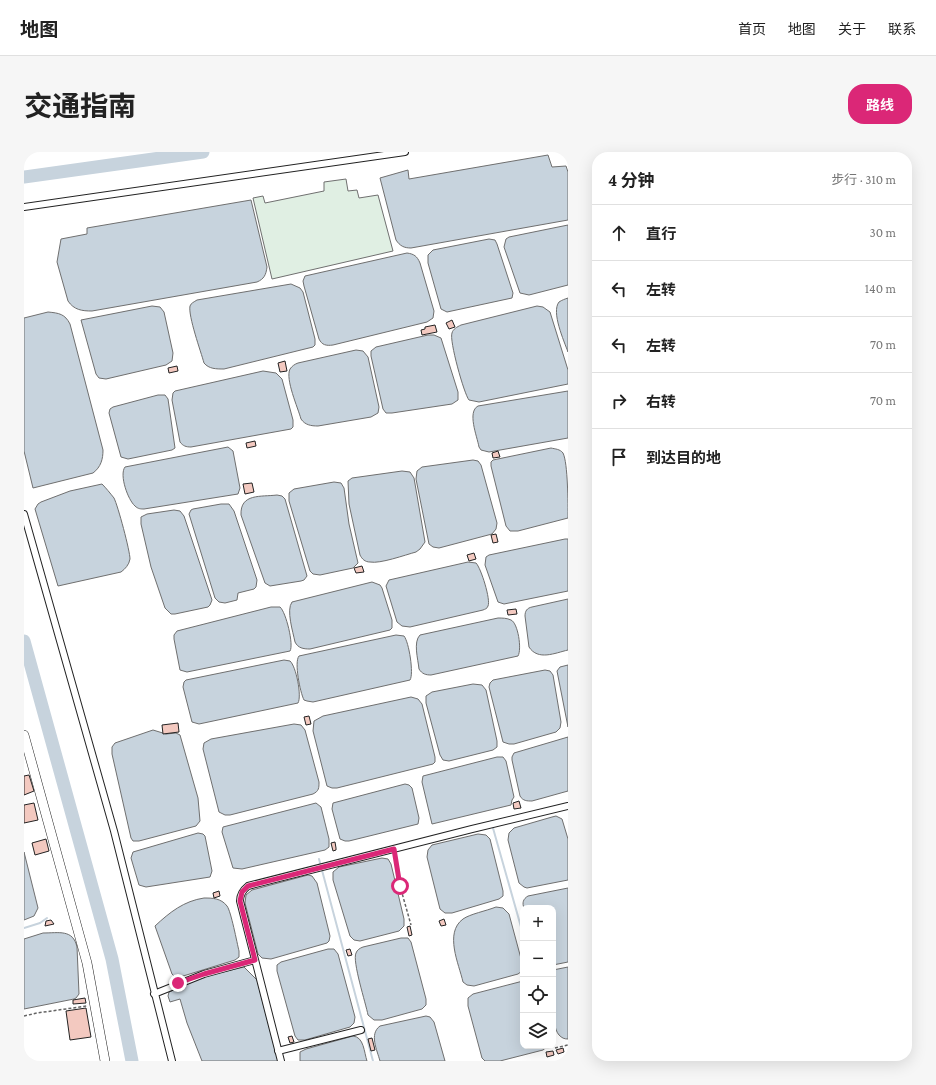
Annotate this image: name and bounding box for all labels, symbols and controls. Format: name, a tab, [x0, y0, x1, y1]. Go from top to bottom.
text: 地图	[20, 19, 58, 40]
text: 首页	[738, 21, 766, 37]
text: 地图	[788, 21, 816, 37]
text: 关于	[838, 21, 866, 37]
text: 联系	[888, 21, 916, 37]
button: 路线	[848, 84, 912, 124]
text: 交通指南	[24, 91, 136, 122]
text: 4 分钟	[608, 171, 654, 190]
text: 步行 · 310 m	[831, 172, 896, 187]
icon: ahead	[608, 222, 630, 244]
text: 30 m	[870, 225, 896, 240]
text: 直行	[646, 226, 676, 242]
icon: left	[608, 278, 630, 300]
text: 140 m	[865, 281, 896, 296]
text: 左转	[646, 282, 676, 298]
icon: left	[608, 334, 630, 356]
text: 70 m	[870, 337, 896, 352]
text: 左转	[646, 338, 676, 354]
icon: right	[608, 390, 630, 412]
text: 70 m	[870, 393, 896, 408]
text: 右转	[646, 394, 676, 410]
icon: arrive	[608, 446, 630, 468]
text: 到达目的地	[646, 450, 721, 466]
route start	[391, 877, 409, 895]
map controls	[520, 905, 556, 1049]
button: +	[520, 905, 556, 941]
button: −	[520, 941, 556, 977]
route end	[169, 974, 187, 992]
button: locate	[520, 977, 556, 1013]
button: layers	[520, 1013, 556, 1049]

